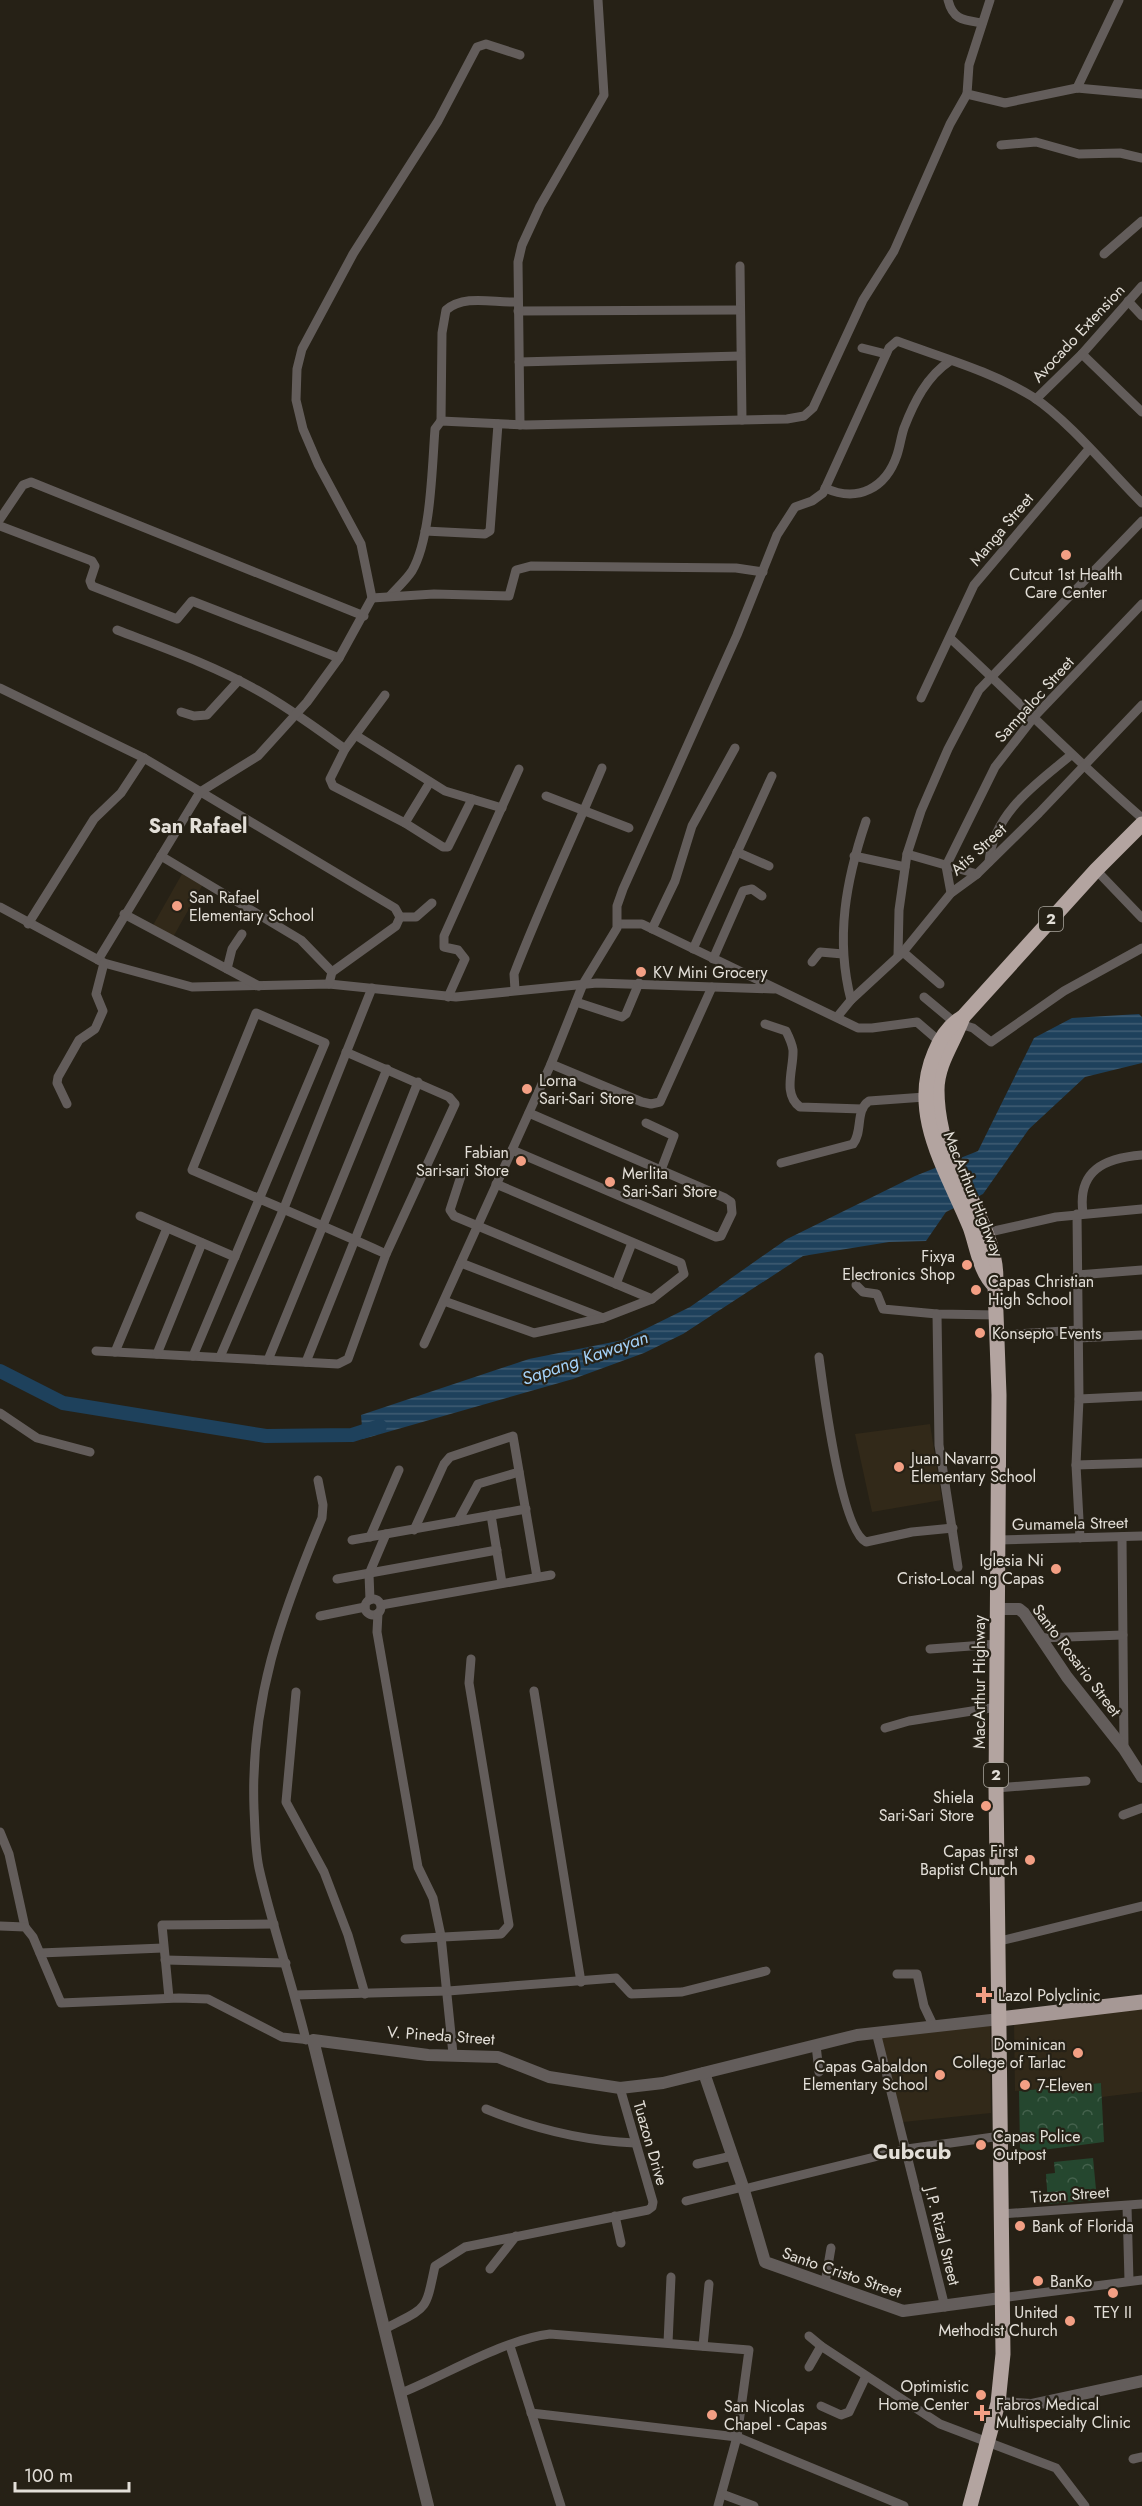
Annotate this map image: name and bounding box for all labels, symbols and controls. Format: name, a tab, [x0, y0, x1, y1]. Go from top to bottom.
street label: Avocado Extension	[1027, 279, 1130, 388]
street label: Manga Street	[964, 488, 1039, 571]
marker: Cutcut 1st Health Care Center	[1059, 548, 1073, 562]
place label: Cutcut 1st Health Care Center	[1009, 563, 1123, 604]
street label: Sampaloc Street	[989, 651, 1079, 747]
district label: San Rafael	[148, 812, 248, 841]
street label: Atis Street	[945, 818, 1011, 881]
place label: San Rafael Elementary School	[189, 886, 314, 927]
marker: San Rafael Elementary School	[170, 899, 184, 913]
road number: 2	[1039, 907, 1063, 931]
place label: KV Mini Grocery	[653, 961, 769, 984]
marker: KV Mini Grocery	[634, 965, 648, 979]
place label: Lorna Sari-Sari Store	[539, 1069, 634, 1110]
marker: Lorna Sari-Sari Store	[520, 1082, 534, 1096]
street label: MacArthur Highway	[938, 1128, 1010, 1261]
place label: Fabian Sari-sari Store	[416, 1141, 509, 1182]
marker: Fabian Sari-sari Store	[514, 1154, 528, 1168]
place label: Merlita Sari-Sari Store	[622, 1162, 717, 1203]
marker: Merlita Sari-Sari Store	[603, 1175, 617, 1189]
place label: Fixya Electronics Shop	[842, 1245, 955, 1286]
marker: Fixya Electronics Shop	[960, 1258, 974, 1272]
place label: Capas Christian High School	[988, 1270, 1094, 1311]
marker: Capas Christian High School	[969, 1283, 983, 1297]
place label: Konsepto Events	[992, 1322, 1101, 1345]
water label: Sapang Kawayan	[518, 1324, 652, 1392]
marker: Konsepto Events	[973, 1326, 987, 1340]
place label: Juan Navarro Elementary School	[909, 1447, 1036, 1488]
marker: Juan Navarro Elementary School	[892, 1460, 906, 1474]
street label: Gumamela Street	[1012, 1511, 1128, 1536]
place label: Iglesia Ni Cristo-Local ng Capas	[897, 1549, 1044, 1590]
marker: Iglesia Ni Cristo-Local ng Capas	[1049, 1562, 1063, 1576]
street label: Santo Rosario Street	[1027, 1599, 1127, 1721]
street label: MacArthur Highway	[968, 1614, 991, 1749]
road number: 2	[984, 1763, 1008, 1787]
place label: Shiela Sari-Sari Store	[879, 1786, 974, 1827]
marker: Shiela Sari-Sari Store	[979, 1799, 993, 1813]
place label: Capas First Baptist Church	[920, 1840, 1018, 1881]
marker: Capas First Baptist Church	[1023, 1853, 1037, 1867]
place label: Lazol Polyclinic	[998, 1984, 1100, 2007]
marker: Lazol Polyclinic	[975, 1986, 993, 2004]
street label: V. Pineda Street	[386, 2020, 496, 2051]
place label: Dominican College of Tarlac	[952, 2033, 1066, 2074]
marker: Dominican College of Tarlac	[1071, 2046, 1085, 2060]
place label: Capas Gabaldon Elementary School	[803, 2055, 928, 2096]
marker: Capas Gabaldon Elementary School	[933, 2068, 947, 2082]
place label: 7-Eleven	[1037, 2074, 1093, 2097]
marker: 7-Eleven	[1018, 2078, 1032, 2092]
street label: Tuazon Drive	[627, 2098, 674, 2188]
place label: Capas Police Outpost	[993, 2125, 1080, 2166]
district label: Cubcub	[873, 2135, 951, 2167]
marker: Capas Police Outpost	[974, 2138, 988, 2152]
street label: Tizon Street	[1030, 2180, 1110, 2209]
street label: J.P. Rizal Street	[919, 2183, 966, 2288]
place label: Bank of Florida	[1032, 2215, 1134, 2238]
marker: Bank of Florida	[1013, 2219, 1027, 2233]
street label: Santo Cristo Street	[779, 2241, 905, 2304]
place label: BanKo	[1050, 2270, 1093, 2293]
marker: BanKo	[1031, 2274, 1045, 2288]
marker: TEY II	[1106, 2286, 1120, 2300]
place label: United Methodist Church	[938, 2301, 1058, 2342]
place label: TEY II	[1094, 2301, 1132, 2324]
marker: United Methodist Church	[1063, 2314, 1077, 2328]
place label: Optimistic Home Center	[878, 2375, 970, 2416]
marker: Optimistic Home Center	[974, 2388, 988, 2402]
place label: Fabros Medical Multispecialty Clinic	[996, 2393, 1131, 2434]
place label: San Nicolas Chapel - Capas	[724, 2395, 827, 2436]
marker: Fabros Medical Multispecialty Clinic	[973, 2404, 991, 2422]
marker: San Nicolas Chapel - Capas	[705, 2408, 719, 2422]
scale bar	[15, 2455, 129, 2493]
text: 100 m	[24, 2463, 73, 2489]

